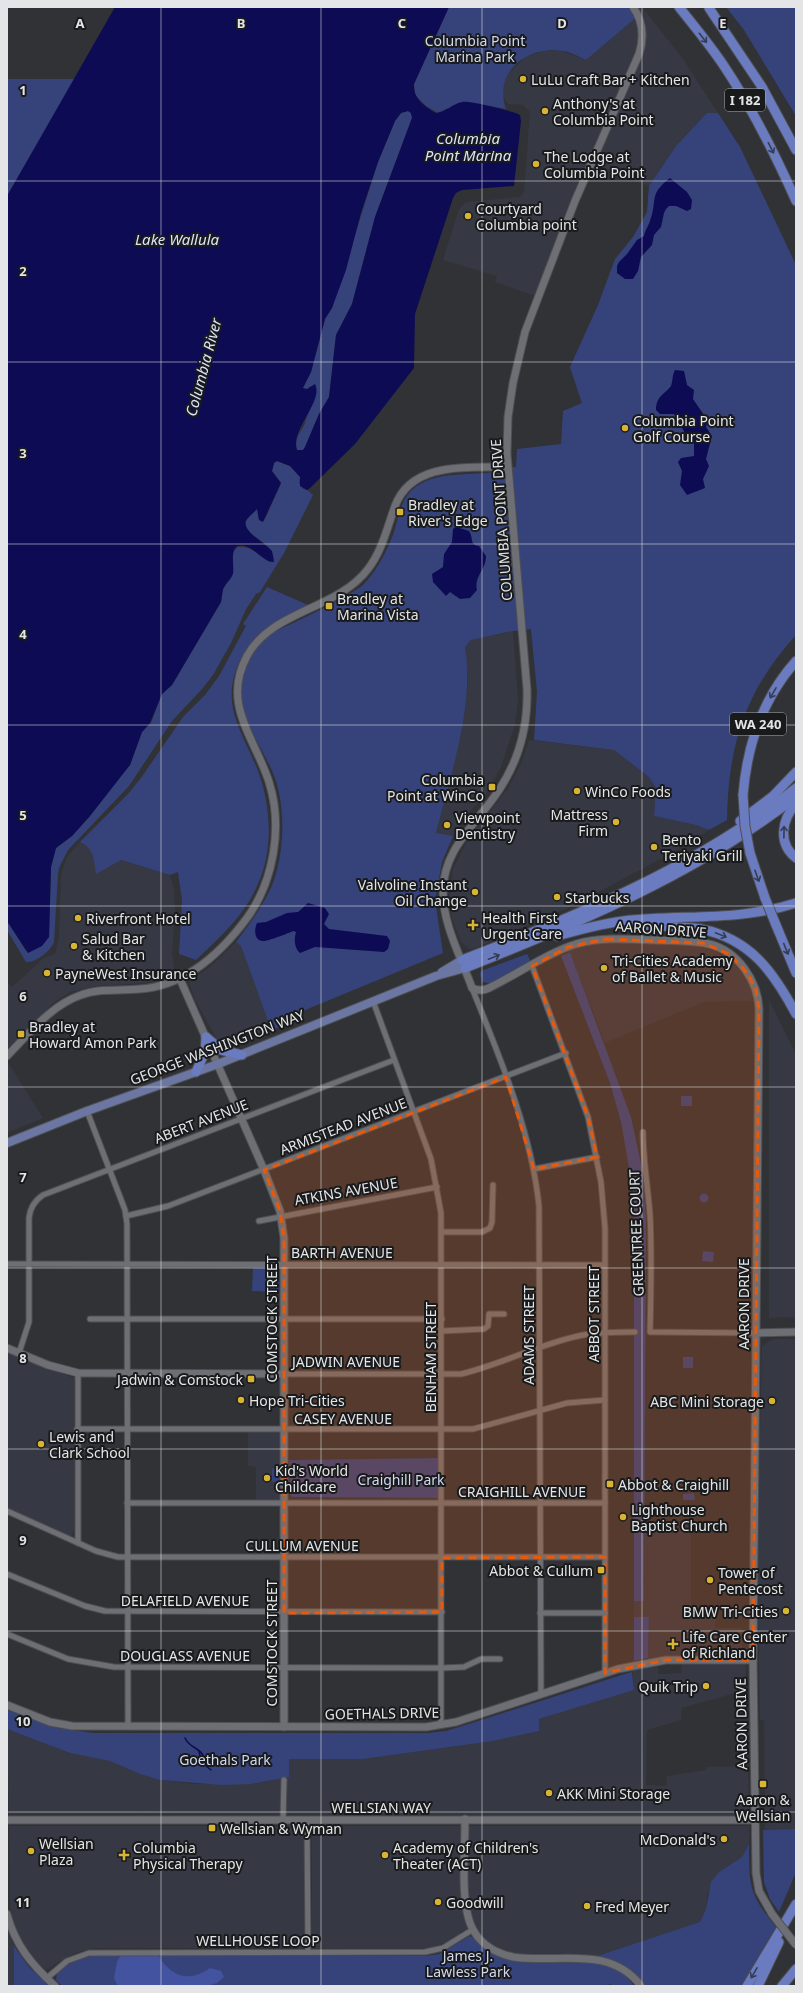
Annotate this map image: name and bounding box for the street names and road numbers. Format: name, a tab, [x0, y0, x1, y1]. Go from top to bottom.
road number: I 182	[725, 89, 765, 111]
street label: COLUMBIA POINT DRIVE	[486, 438, 516, 602]
road number: WA 240	[730, 713, 786, 735]
street label: AARON DRIVE	[615, 916, 707, 942]
street label: GEORGE WASHINGTON WAY	[127, 1005, 307, 1089]
street label: ARMISTEAD AVENUE	[277, 1093, 409, 1159]
street label: ABERT AVENUE	[151, 1094, 251, 1148]
street label: GREENTREE COURT	[624, 1169, 648, 1297]
street label: ATKINS AVENUE	[293, 1173, 399, 1209]
street label: BARTH AVENUE	[291, 1243, 393, 1262]
street label: COMSTOCK STREET	[262, 1255, 281, 1383]
street label: AARON DRIVE	[734, 1258, 753, 1350]
street label: ABBOT STREET	[584, 1265, 603, 1362]
street label: ADAMS STREET	[519, 1285, 538, 1385]
street label: BENHAM STREET	[421, 1301, 440, 1412]
street label: JADWIN AVENUE	[290, 1352, 400, 1371]
street label: CASEY AVENUE	[294, 1409, 392, 1428]
street label: CRAIGHILL AVENUE	[458, 1482, 586, 1501]
street label: CULLUM AVENUE	[245, 1536, 359, 1555]
street label: COMSTOCK STREET	[262, 1579, 281, 1707]
street label: DELAFIELD AVENUE	[121, 1591, 249, 1610]
street label: DOUGLASS AVENUE	[120, 1646, 250, 1665]
street label: AARON DRIVE	[731, 1678, 751, 1770]
street label: GOETHALS DRIVE	[325, 1703, 439, 1723]
street label: WELLSIAN WAY	[331, 1798, 431, 1817]
street label: WELLHOUSE LOOP	[196, 1931, 320, 1950]

